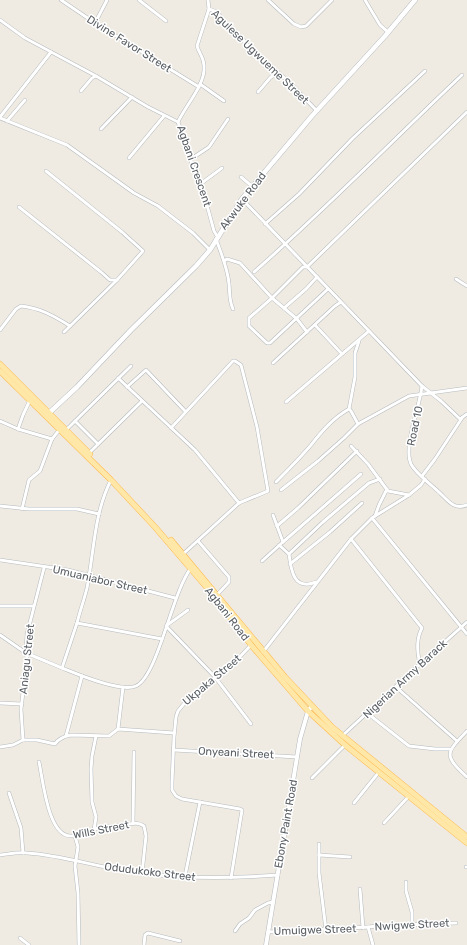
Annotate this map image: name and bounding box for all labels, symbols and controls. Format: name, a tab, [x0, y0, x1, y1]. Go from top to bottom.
street label: Agulese Ugwueme Street	[209, 7, 312, 107]
street label: Divine Favor Street	[84, 13, 174, 76]
street label: Agbani Crescent	[174, 124, 214, 209]
street label: Akwuke Road	[217, 170, 269, 232]
street label: Road 10	[404, 405, 426, 447]
street label: Umuaniabor Street	[51, 563, 149, 597]
street label: Agbani Road	[202, 585, 252, 643]
street label: Aniagu Street	[17, 623, 37, 695]
street label: Nigerian Army Barack	[360, 637, 450, 721]
street label: Ukpaka Street	[180, 651, 244, 708]
street label: Onyeani Street	[198, 745, 275, 762]
street label: Ebony Paint Road	[272, 779, 300, 869]
street label: Wills Street	[72, 818, 131, 842]
street label: Odudukoko Street	[104, 860, 197, 884]
street label: Nwigwe Street	[374, 917, 450, 933]
street label: Umuigwe Street	[273, 922, 357, 938]

